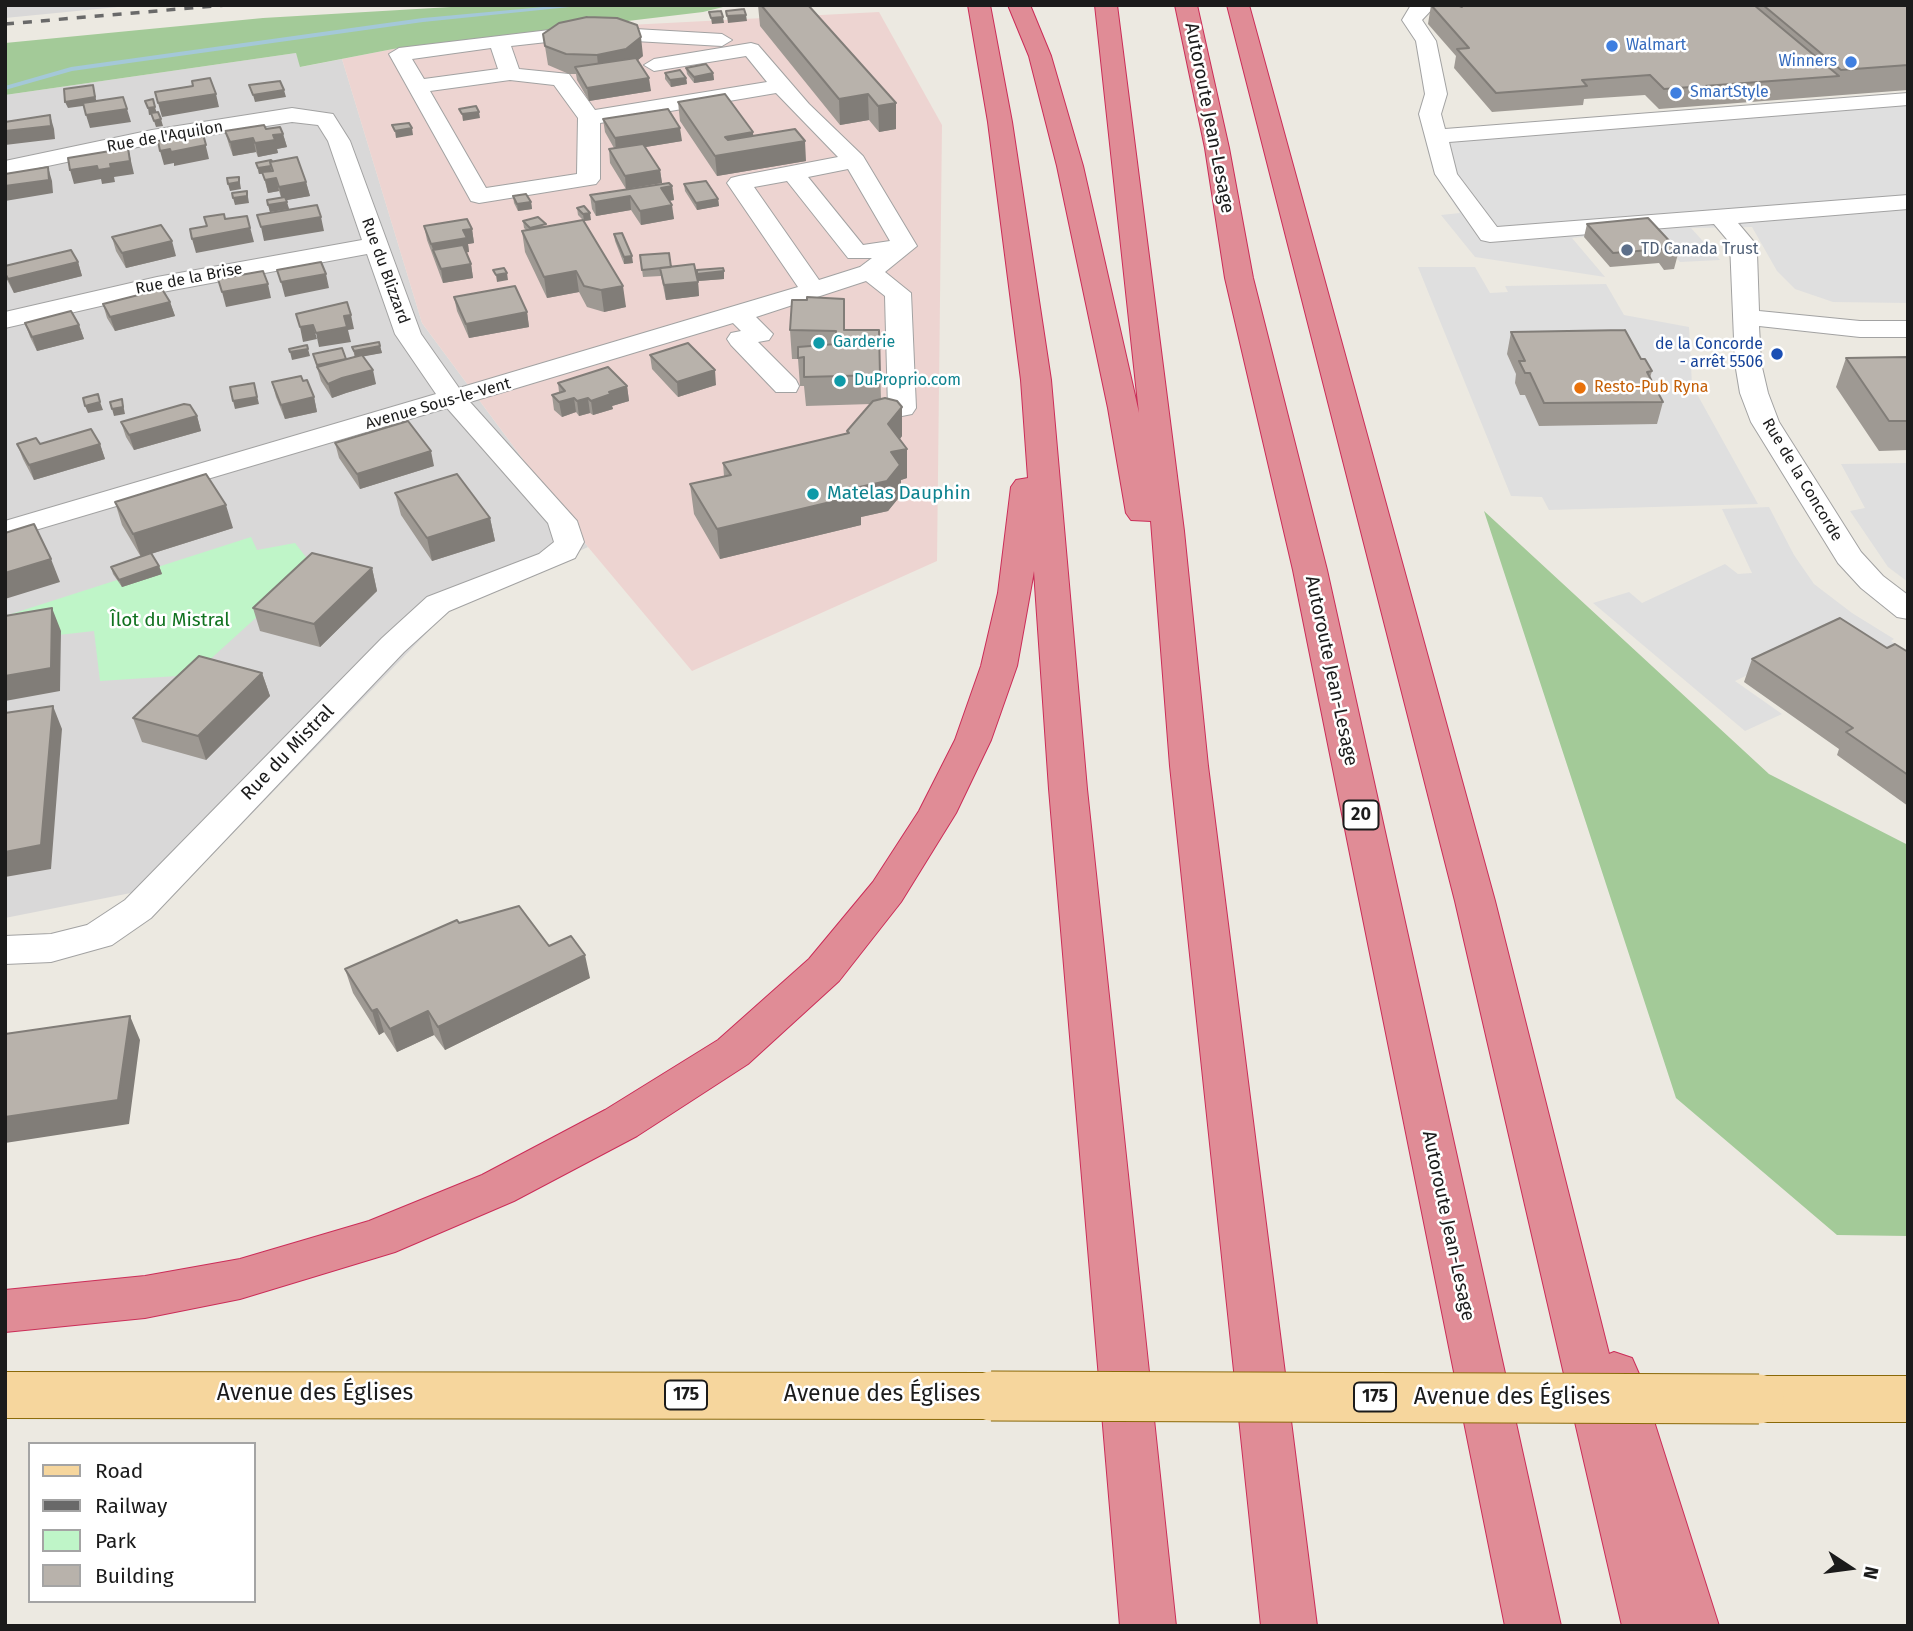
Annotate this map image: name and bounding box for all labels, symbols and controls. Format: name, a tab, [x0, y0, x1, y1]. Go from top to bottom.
street label: Autoroute Jean-Lesage	[1179, 21, 1239, 215]
place label: Walmart	[1626, 36, 1686, 56]
marker: Walmart	[1604, 38, 1620, 54]
place label: Winners	[1778, 52, 1837, 72]
marker: Winners	[1843, 54, 1859, 70]
place label: SmartStyle	[1690, 83, 1769, 103]
marker: SmartStyle	[1668, 85, 1684, 101]
street label: Rue de l'Aquilon	[105, 117, 225, 157]
street label: Rue du Blizzard	[357, 215, 413, 327]
place label: TD Canada Trust	[1641, 240, 1758, 260]
marker: TD Canada Trust	[1619, 242, 1635, 258]
street label: Rue de la Brise	[134, 259, 244, 299]
place label: Garderie	[833, 333, 895, 353]
marker: Garderie	[811, 335, 827, 351]
place label: de la Concorde - arrêt 5506	[1655, 335, 1763, 373]
marker: de la Concorde - arrêt 5506	[1769, 346, 1785, 362]
place label: DuProprio.com	[854, 371, 961, 391]
marker: DuProprio.com	[832, 373, 848, 389]
street label: Avenue Sous-le-Vent	[363, 374, 513, 434]
place label: Resto-Pub Ryna	[1594, 378, 1709, 398]
marker: Resto-Pub Ryna	[1572, 380, 1588, 396]
street label: Rue de la Concorde	[1758, 415, 1846, 545]
place label: Matelas Dauphin	[827, 483, 971, 505]
marker: Matelas Dauphin	[805, 486, 821, 502]
street label: Autoroute Jean-Lesage	[1300, 574, 1362, 768]
park label: Îlot du Mistral	[110, 610, 230, 632]
street label: Rue du Mistral	[237, 701, 339, 805]
road number: 20	[1344, 800, 1378, 830]
street label: Autoroute Jean-Lesage	[1417, 1129, 1479, 1323]
street label: Avenue des Églises	[217, 1380, 413, 1408]
road number: 175	[665, 1380, 707, 1410]
street label: Avenue des Églises	[784, 1381, 980, 1409]
road number: 175	[1354, 1382, 1396, 1412]
street label: Avenue des Églises	[1414, 1384, 1610, 1412]
legend	[28, 1442, 256, 1603]
text: Road	[95, 1458, 143, 1484]
text: Railway	[95, 1493, 167, 1519]
text: Park	[95, 1528, 136, 1554]
north arrow	[1815, 1533, 1885, 1603]
text: Building	[95, 1563, 174, 1589]
text: N	[1858, 1564, 1884, 1582]

